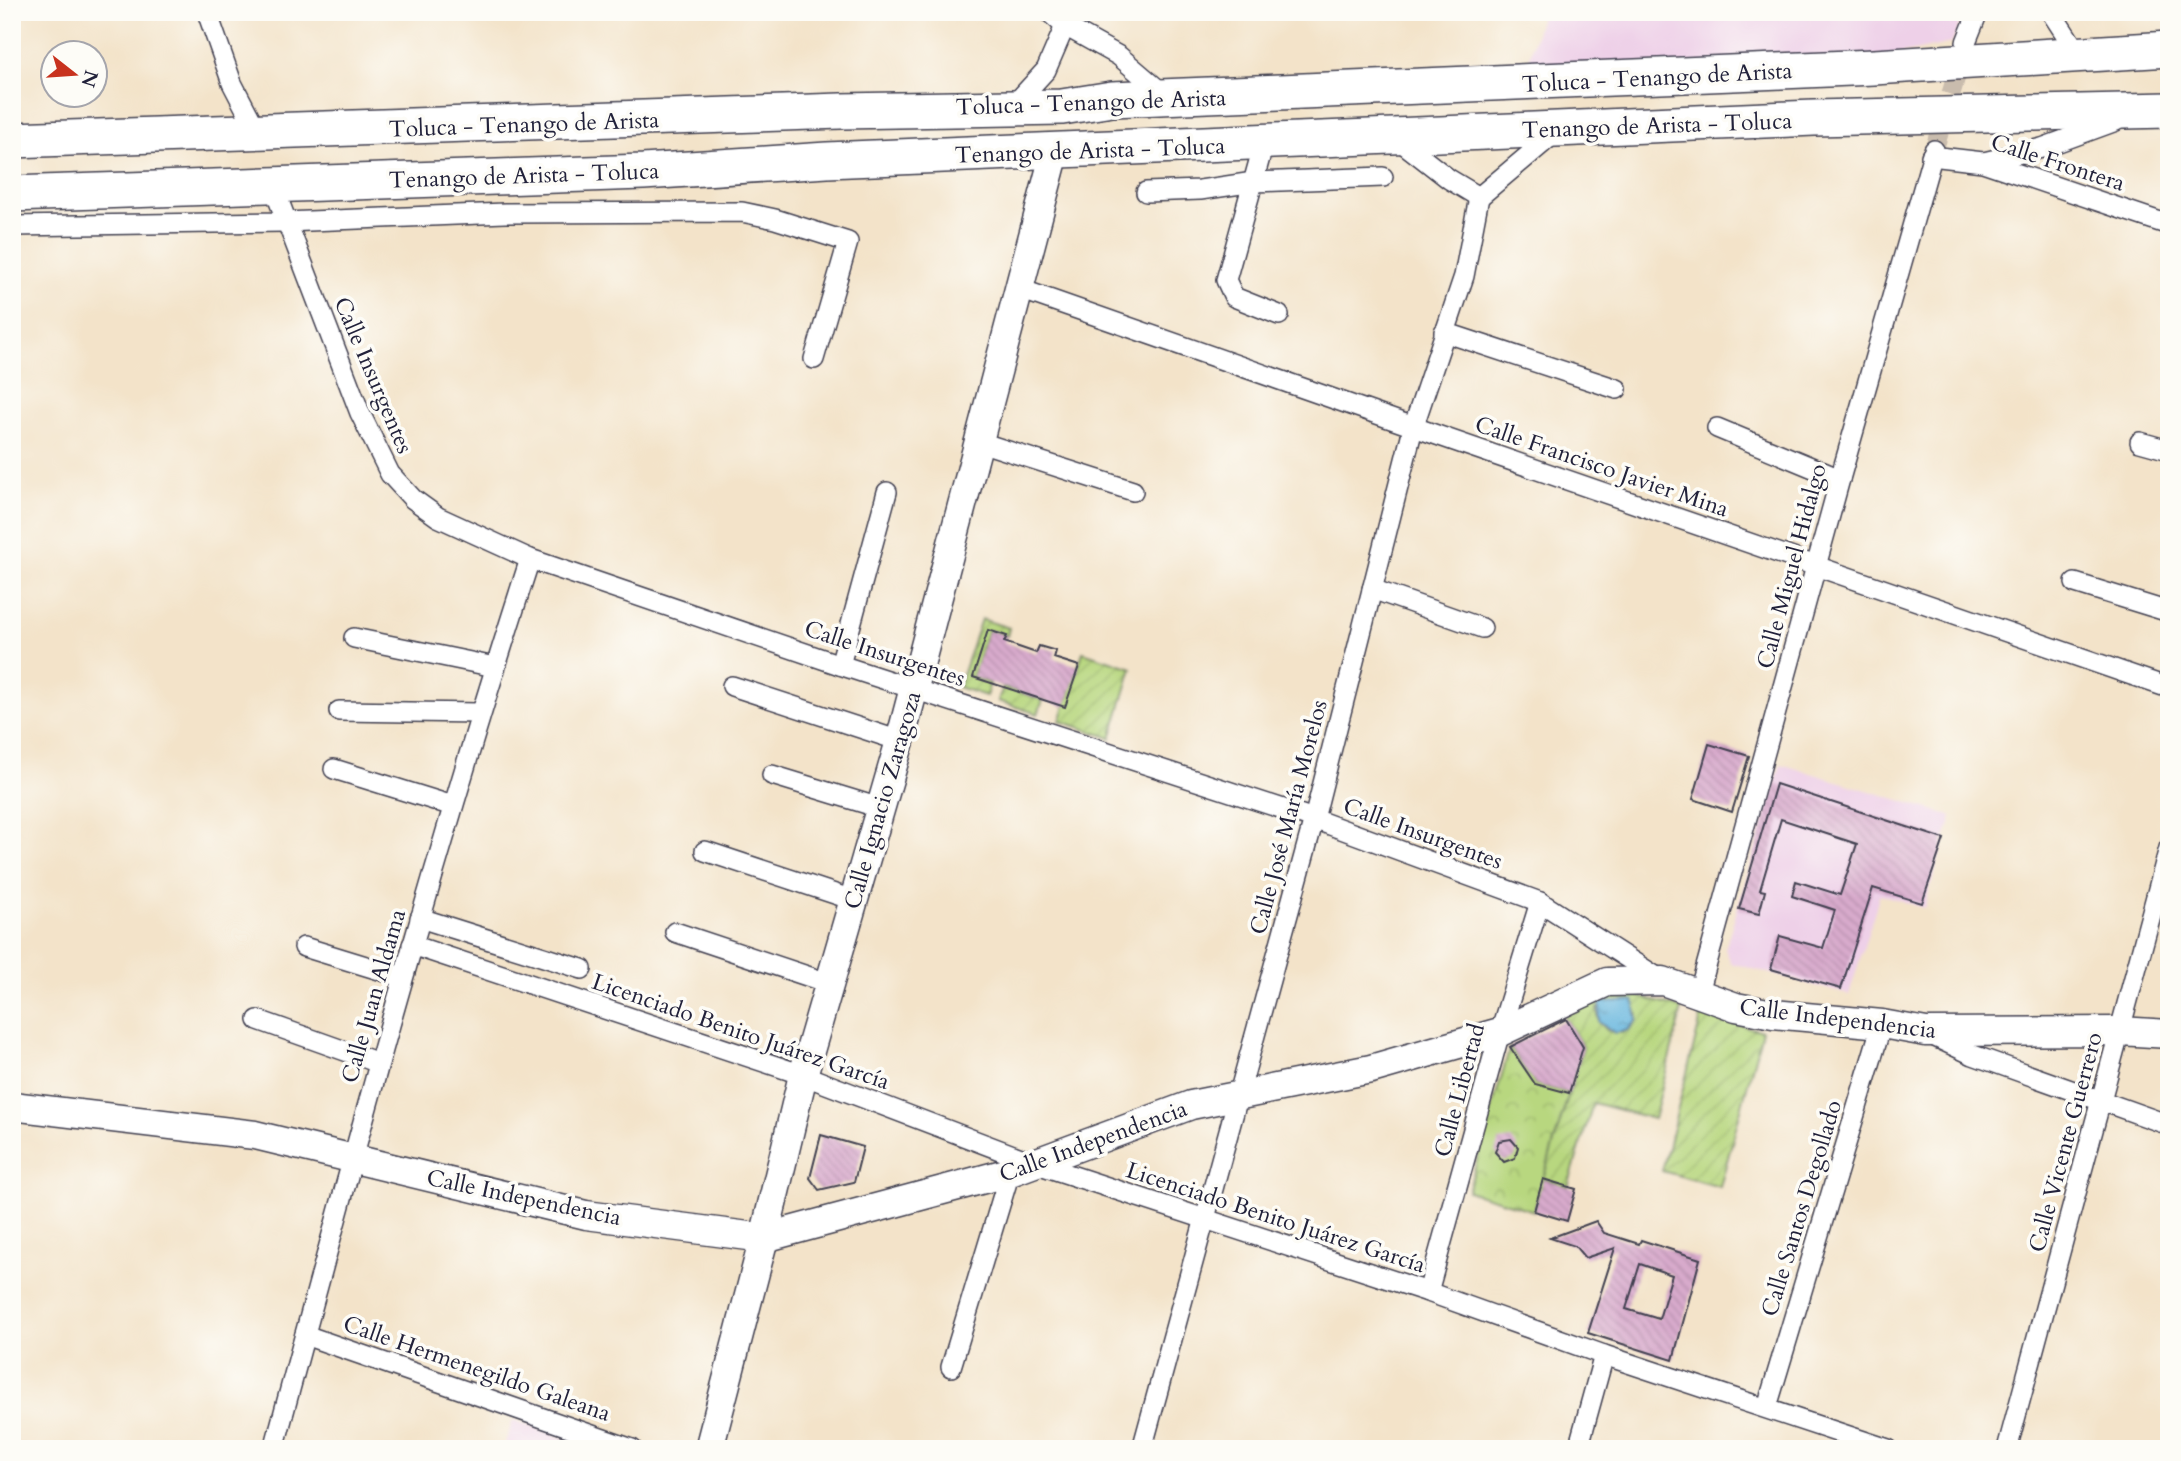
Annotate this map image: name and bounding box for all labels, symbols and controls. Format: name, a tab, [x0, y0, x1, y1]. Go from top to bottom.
north arrow	[38, 38, 108, 108]
street label: Toluca - Tenango de Arista	[1521, 55, 1793, 100]
text: N	[74, 67, 104, 91]
street label: Toluca - Tenango de Arista	[955, 82, 1227, 123]
street label: Toluca - Tenango de Arista	[388, 104, 660, 145]
street label: Tenango de Arista - Toluca	[1521, 105, 1793, 146]
street label: Calle Frontera	[1987, 126, 2129, 199]
street label: Tenango de Arista - Toluca	[954, 130, 1226, 171]
street label: Tenango de Arista - Toluca	[388, 155, 660, 196]
street label: Calle Insurgentes	[327, 292, 420, 458]
street label: Calle Francisco Javier Mina	[1471, 409, 1733, 524]
street label: Calle Miguel Hidalgo	[1749, 460, 1834, 672]
street label: Calle Insurgentes	[801, 613, 969, 694]
street label: Calle Ignacio Zaragoza	[837, 687, 928, 913]
street label: Calle José María Morelos	[1242, 696, 1335, 938]
street label: Calle Insurgentes	[1339, 790, 1507, 877]
street label: Calle Juan Aldama	[334, 906, 413, 1087]
street label: Licenciado Benito Juárez García	[588, 966, 894, 1097]
street label: Calle Independencia	[1738, 991, 1938, 1046]
street label: Calle Libertad	[1427, 1019, 1492, 1160]
street label: Calle Vicente Guerrero	[2021, 1029, 2110, 1256]
street label: Calle Independencia	[995, 1093, 1191, 1190]
street label: Calle Santos Degollado	[1754, 1096, 1849, 1320]
street label: Licenciado Benito Juárez García	[1122, 1154, 1429, 1281]
street label: Calle Independencia	[424, 1162, 624, 1233]
street label: Calle Hermenegildo Galeana	[339, 1308, 615, 1429]

